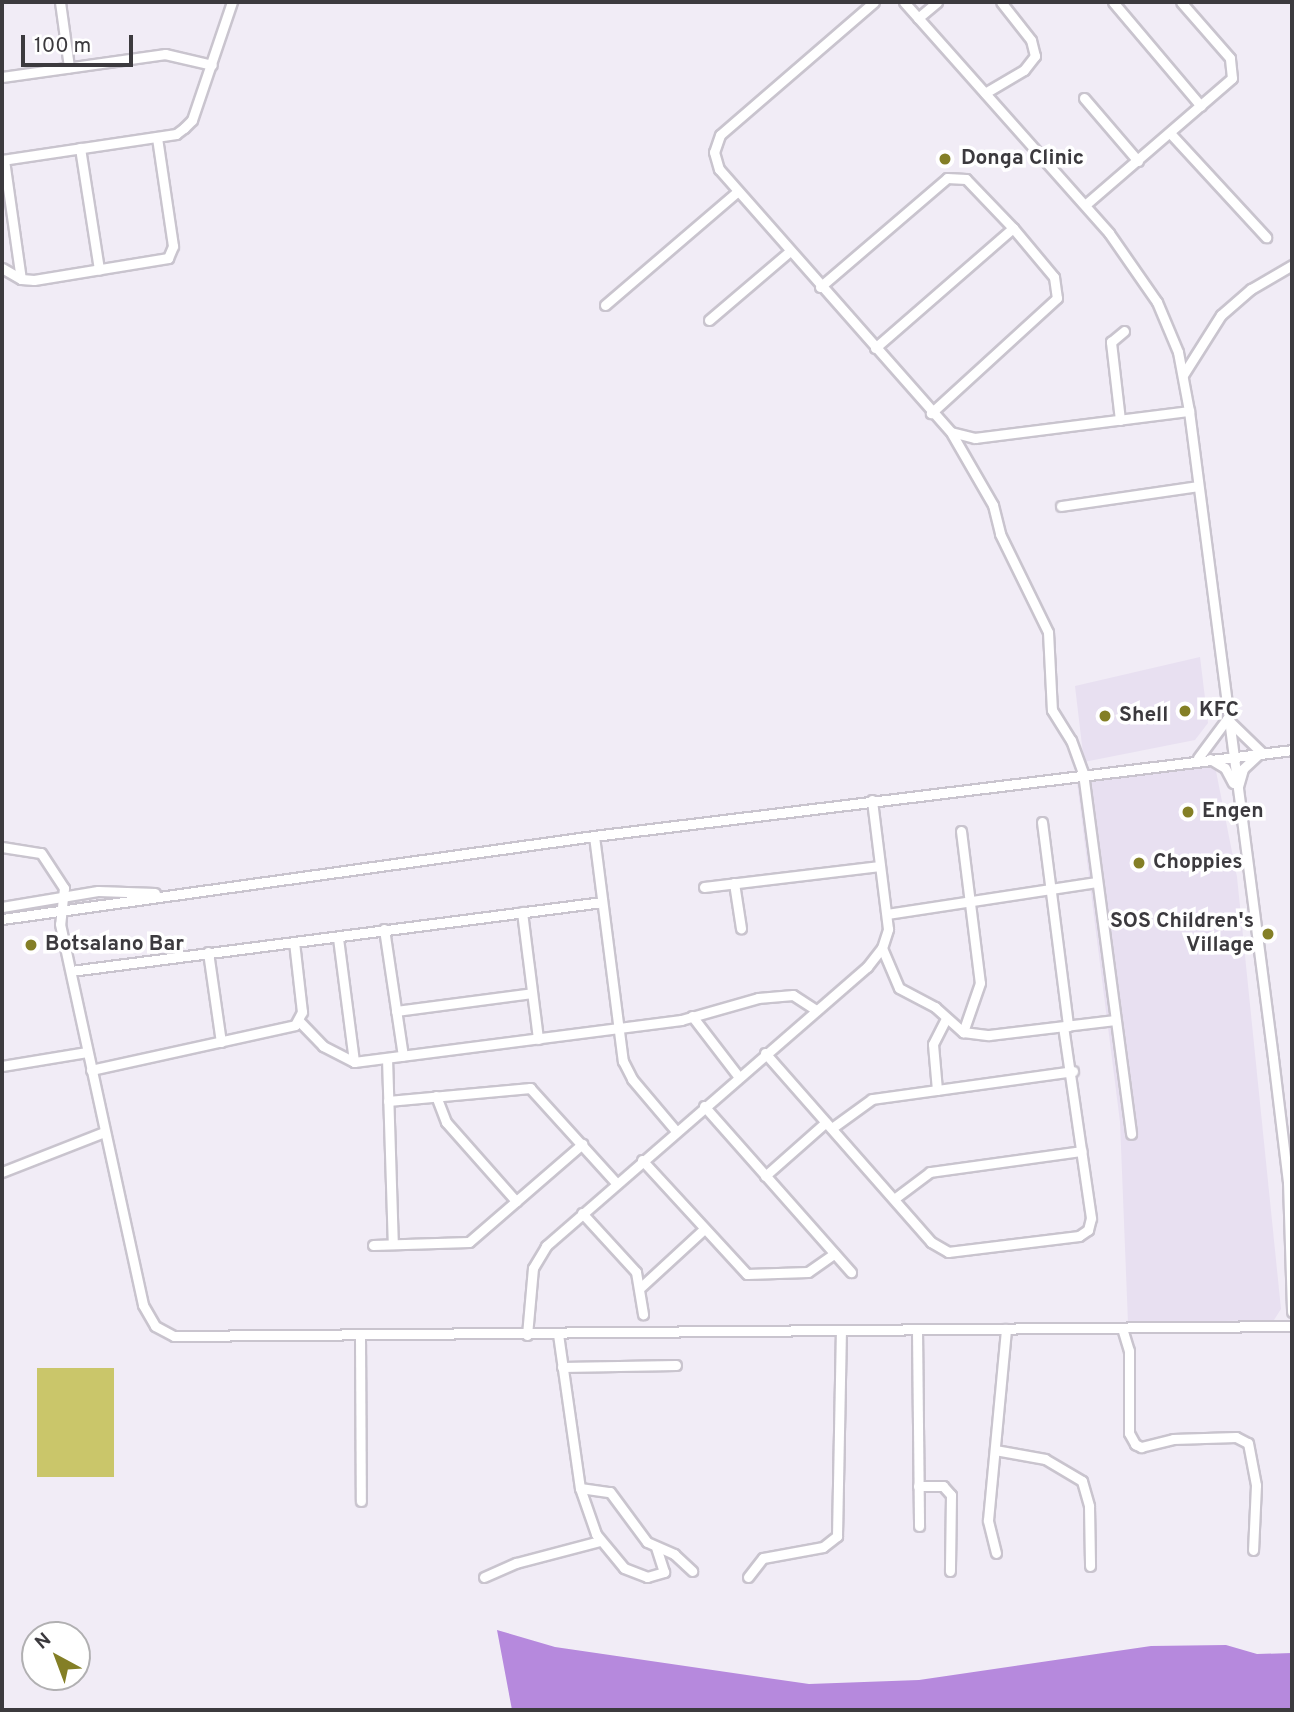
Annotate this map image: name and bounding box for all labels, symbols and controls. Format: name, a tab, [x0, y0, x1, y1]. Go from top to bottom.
scale bar	[24, 21, 136, 65]
text: 100 m	[34, 33, 91, 60]
place label: Donga Clinic	[961, 146, 1084, 172]
marker: Donga Clinic	[935, 149, 955, 169]
place label: KFC	[1199, 698, 1239, 724]
place label: Shell	[1119, 703, 1168, 729]
marker: KFC	[1177, 703, 1193, 719]
marker: Shell	[1097, 708, 1113, 724]
place label: Engen	[1202, 799, 1264, 825]
marker: Engen	[1180, 804, 1196, 820]
place label: Choppies	[1153, 850, 1242, 876]
marker: Choppies	[1131, 855, 1147, 871]
place label: SOS Children's Village	[1110, 909, 1254, 959]
marker: SOS Children's Village	[1260, 926, 1276, 942]
place label: Botsalano Bar	[45, 932, 184, 958]
marker: Botsalano Bar	[23, 937, 39, 953]
north arrow	[21, 1621, 91, 1691]
text: N	[31, 1628, 57, 1655]

